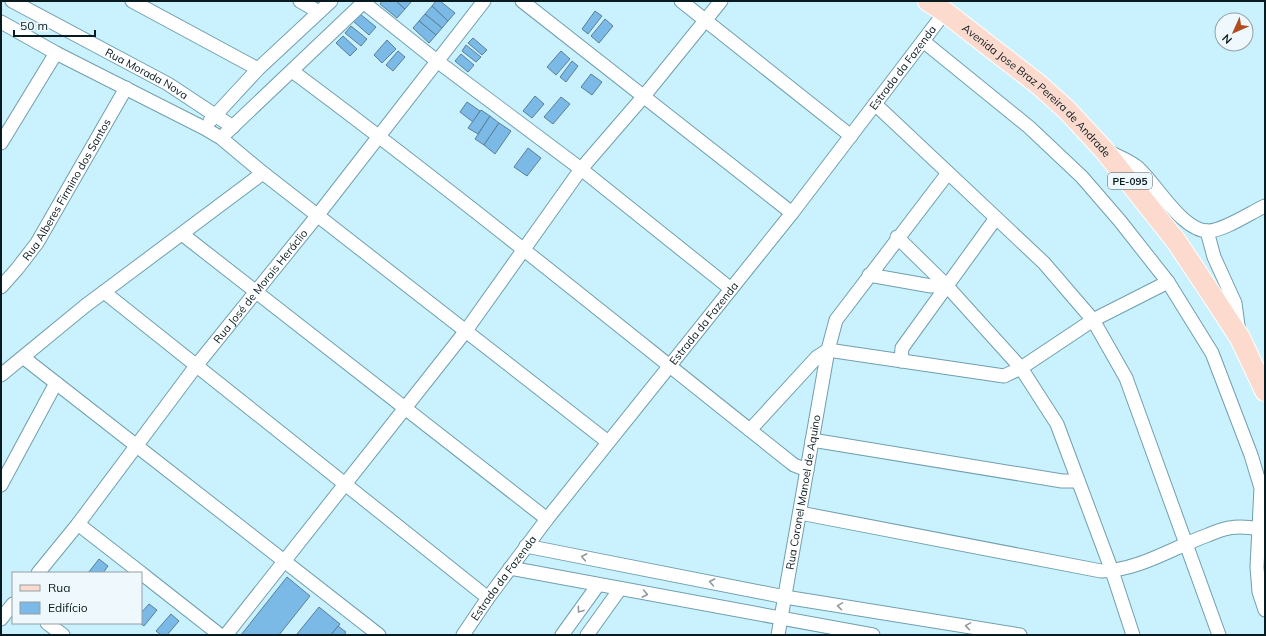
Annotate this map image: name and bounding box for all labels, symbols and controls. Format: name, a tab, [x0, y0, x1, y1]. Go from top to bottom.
scale bar	[14, 12, 95, 38]
north arrow	[1214, 12, 1254, 52]
text: 50 m	[20, 18, 48, 33]
street label: Avenida Jose Braz Pereira de Andrade	[959, 21, 1114, 160]
street label: Estrada da Fazenda	[866, 23, 939, 113]
text: N	[1219, 31, 1235, 47]
street label: Rua Morada Nova	[103, 45, 191, 102]
street label: Rua Alberes Firmino dos Santos	[19, 116, 114, 263]
road number: PE-095	[1108, 173, 1152, 189]
street label: Rua José de Morais Heráclio	[210, 226, 311, 346]
street label: Estrada da Fazenda	[666, 279, 741, 368]
street label: Rua Coronel Manoel de Aquino	[783, 414, 824, 571]
street label: Estrada da Fazenda	[468, 533, 539, 623]
one-way arrow	[581, 554, 587, 562]
legend	[12, 572, 142, 624]
one-way arrow	[709, 579, 715, 587]
text: Rua	[48, 580, 70, 595]
one-way arrow	[642, 589, 648, 597]
text: Edifício	[48, 600, 88, 615]
one-way arrow	[837, 602, 843, 610]
one-way arrow	[578, 605, 585, 612]
one-way arrow	[965, 623, 971, 631]

